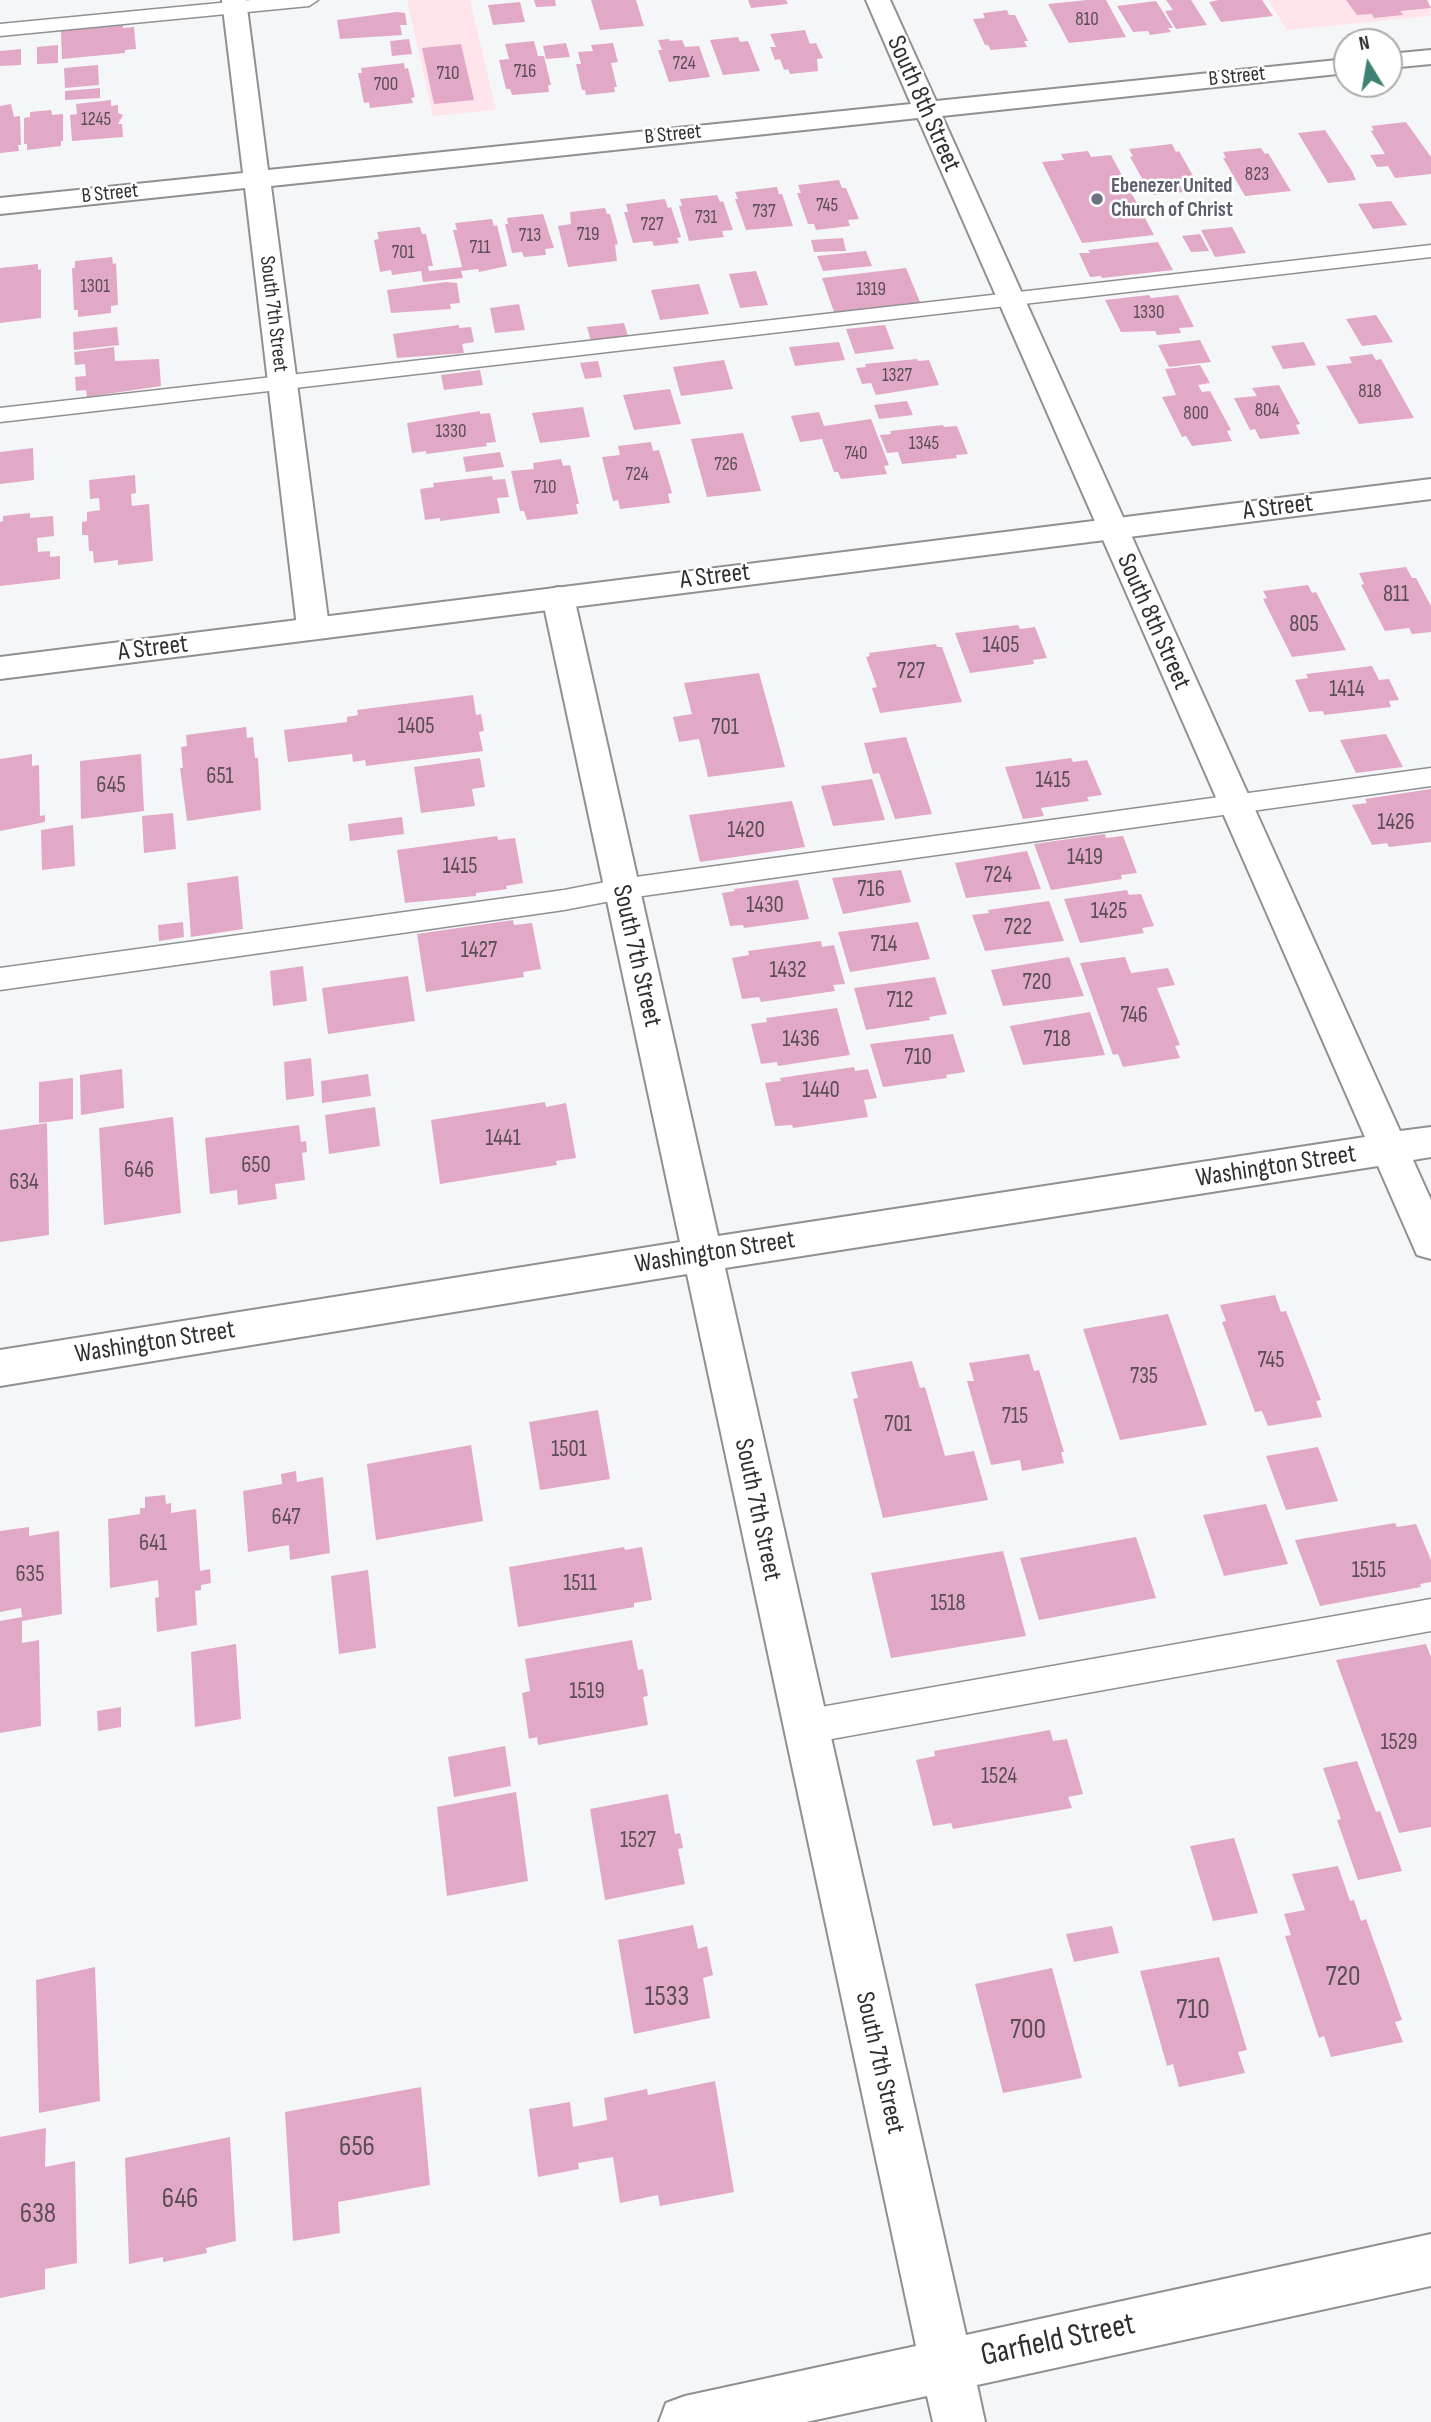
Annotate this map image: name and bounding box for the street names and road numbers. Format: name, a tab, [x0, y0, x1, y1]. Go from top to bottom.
street label: South 8th Street	[879, 31, 967, 177]
street label: B Street	[1207, 61, 1267, 93]
street label: B Street	[643, 119, 703, 151]
street label: B Street	[80, 178, 140, 210]
street label: South 7th Street	[253, 254, 293, 374]
street label: A Street	[1241, 488, 1315, 528]
street label: South 8th Street	[1109, 549, 1197, 695]
street label: A Street	[678, 557, 752, 597]
street label: A Street	[116, 629, 190, 669]
street label: South 7th Street	[605, 882, 667, 1030]
street label: Washington Street	[1194, 1139, 1358, 1195]
street label: Washington Street	[633, 1225, 797, 1281]
street label: Washington Street	[73, 1315, 237, 1371]
street label: South 7th Street	[727, 1436, 787, 1584]
street label: South 7th Street	[848, 1989, 910, 2137]
street label: Garfield Street	[977, 2306, 1139, 2376]

